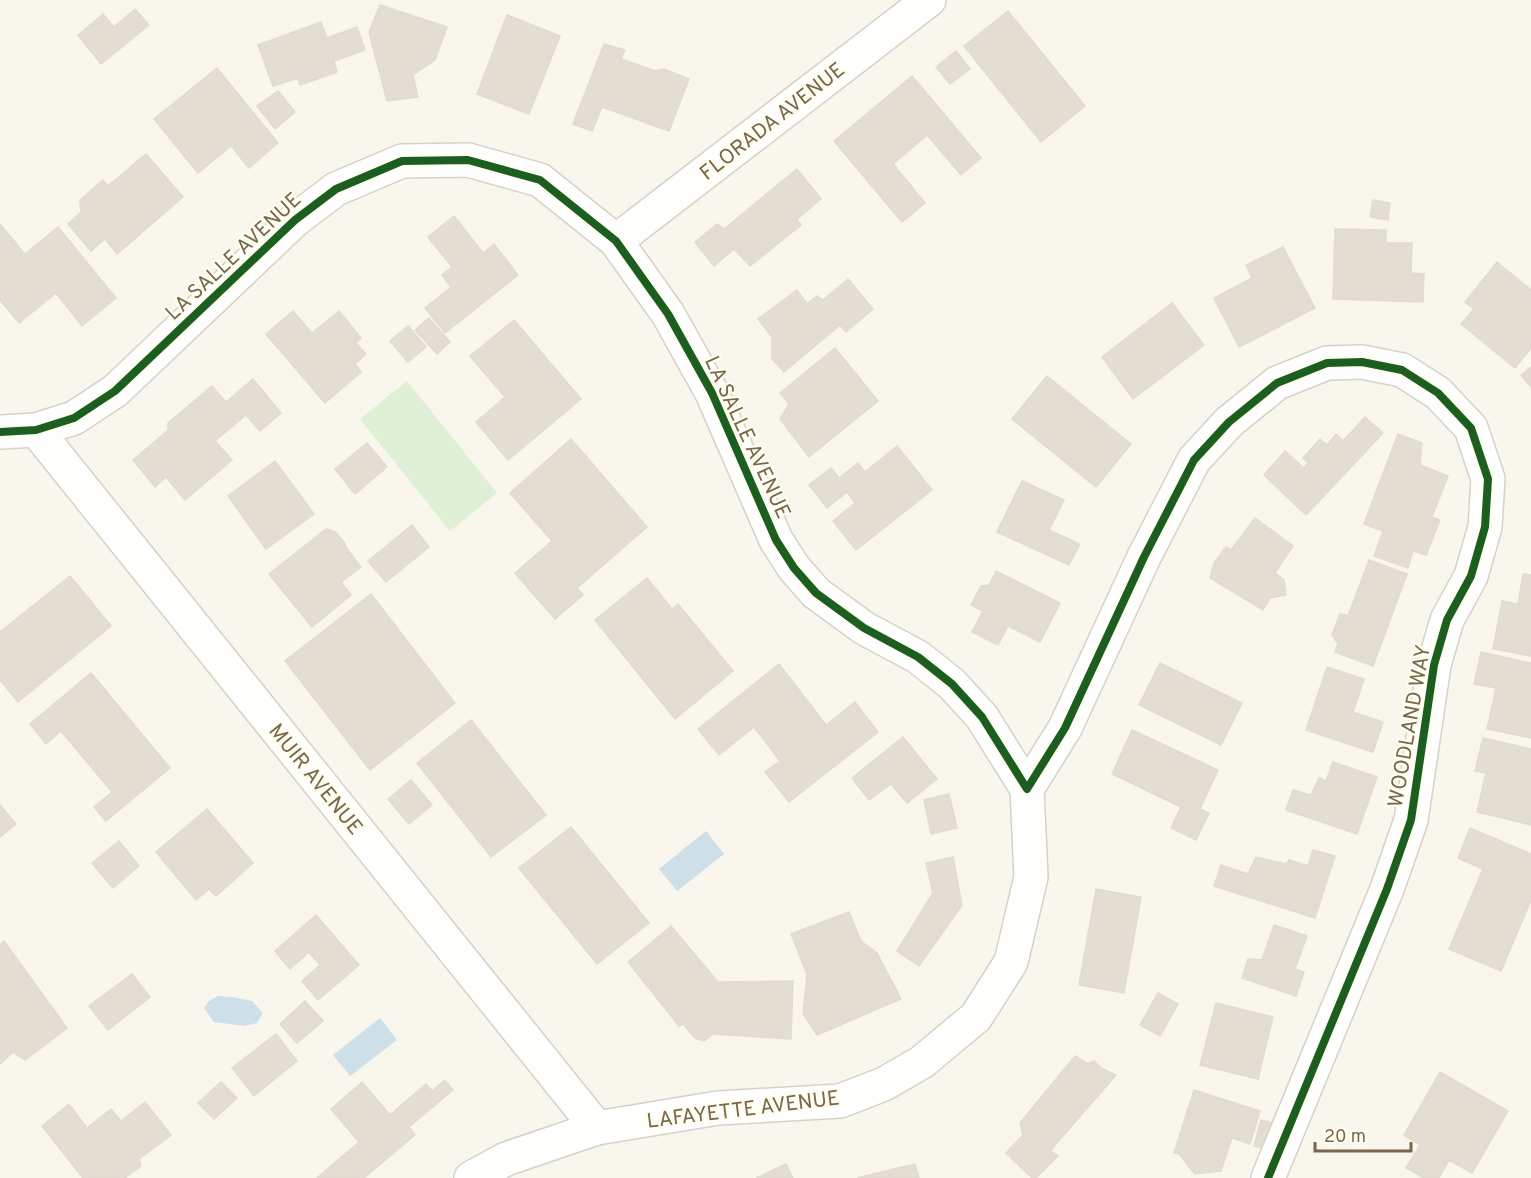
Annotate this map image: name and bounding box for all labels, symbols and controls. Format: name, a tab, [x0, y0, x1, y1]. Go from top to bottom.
street label: FLORADA AVENUE	[695, 57, 851, 187]
street label: LA SALLE AVENUE	[160, 187, 308, 327]
street label: LA SALLE AVENUE	[697, 352, 796, 523]
street label: WOODLAND WAY	[1383, 643, 1438, 810]
street label: MUIR AVENUE	[262, 719, 368, 841]
street label: LAFAYETTE AVENUE	[645, 1085, 841, 1136]
scale bar	[1315, 1115, 1411, 1153]
text: 20 m	[1324, 1126, 1366, 1149]

